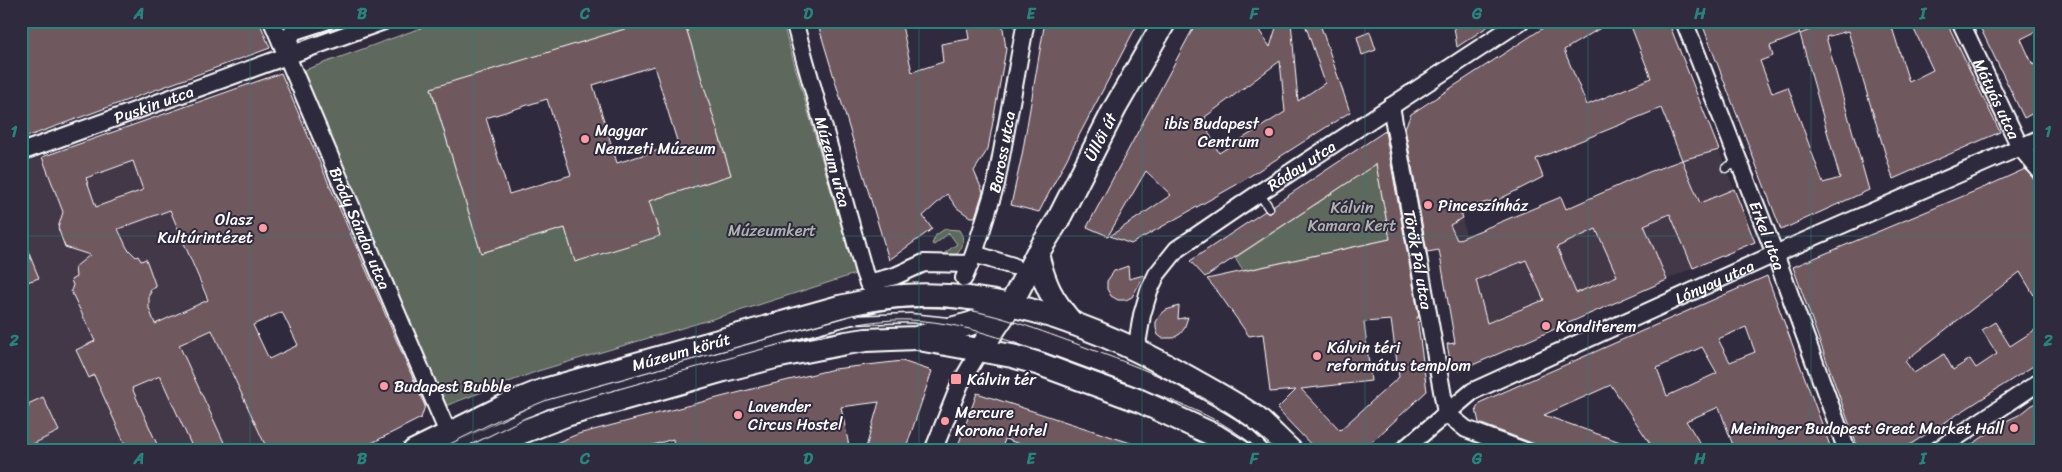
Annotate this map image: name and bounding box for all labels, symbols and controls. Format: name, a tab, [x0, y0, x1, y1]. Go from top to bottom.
text: A	[133, 0, 144, 28]
text: B	[357, 0, 368, 28]
text: C	[579, 0, 591, 28]
text: D	[803, 0, 813, 28]
text: E	[1027, 0, 1037, 28]
text: F	[1249, 0, 1260, 28]
text: G	[1471, 0, 1483, 28]
text: H	[1693, 0, 1706, 28]
text: I	[1919, 0, 1928, 28]
street label: Mátyás utca	[1965, 53, 2029, 145]
street label: Puskin utca	[110, 77, 198, 132]
street label: Üllői út	[1076, 107, 1126, 167]
street label: Baross utca	[980, 109, 1024, 197]
place label: ibis Budapest Centrum	[1164, 109, 1260, 156]
street label: Múzeum utca	[806, 113, 859, 211]
place label: Magyar Nemzeti Múzeum	[595, 116, 716, 163]
text: 1	[11, 117, 18, 146]
text: 1	[2045, 117, 2052, 146]
marker: ibis Budapest Centrum	[1263, 126, 1275, 138]
street label: Ráday utca	[1261, 132, 1342, 199]
marker: Magyar Nemzeti Múzeum	[579, 133, 591, 145]
street label: Bródy Sándor utca	[321, 162, 399, 294]
place label: Pinceszínház	[1438, 191, 1529, 220]
park label: Kálvin Kamara Kert	[1308, 193, 1396, 240]
street label: Erkel utca	[1741, 196, 1794, 274]
marker: Pinceszínház	[1422, 199, 1434, 211]
place label: Olasz Kultúrintézet	[157, 205, 253, 252]
street label: Török Pál utca	[1395, 207, 1441, 313]
park label: Múzeumkert	[728, 216, 816, 245]
marker: Olasz Kultúrintézet	[257, 222, 269, 234]
street label: Lónyay utca	[1670, 251, 1759, 313]
place label: Konditerem	[1556, 312, 1637, 341]
marker: Konditerem	[1540, 320, 1552, 332]
street label: Múzeum körút	[628, 324, 734, 380]
text: 2	[8, 326, 19, 355]
text: 2	[2042, 326, 2053, 355]
place label: Kálvin téri református templom	[1327, 333, 1471, 380]
marker: Kálvin téri református templom	[1311, 350, 1323, 362]
place label: Kálvin tér	[967, 365, 1037, 394]
place label: Budapest Bubble	[394, 372, 512, 401]
marker: Kálvin tér	[949, 372, 963, 386]
marker: Budapest Bubble	[378, 380, 390, 392]
place label: Lavender Circus Hostel	[748, 392, 843, 439]
place label: Mercure Korona Hotel	[955, 398, 1047, 445]
marker: Lavender Circus Hostel	[732, 409, 744, 421]
place label: Meininger Budapest Great Market Hall	[1731, 414, 2004, 443]
marker: Mercure Korona Hotel	[939, 415, 951, 427]
marker: Meininger Budapest Great Market Hall	[2008, 422, 2020, 434]
text: A	[133, 444, 144, 472]
text: B	[357, 444, 368, 472]
text: C	[579, 444, 591, 472]
text: D	[803, 444, 813, 472]
text: E	[1027, 444, 1037, 472]
text: F	[1249, 444, 1260, 472]
text: G	[1471, 444, 1483, 472]
text: H	[1693, 444, 1706, 472]
text: I	[1919, 444, 1928, 472]

